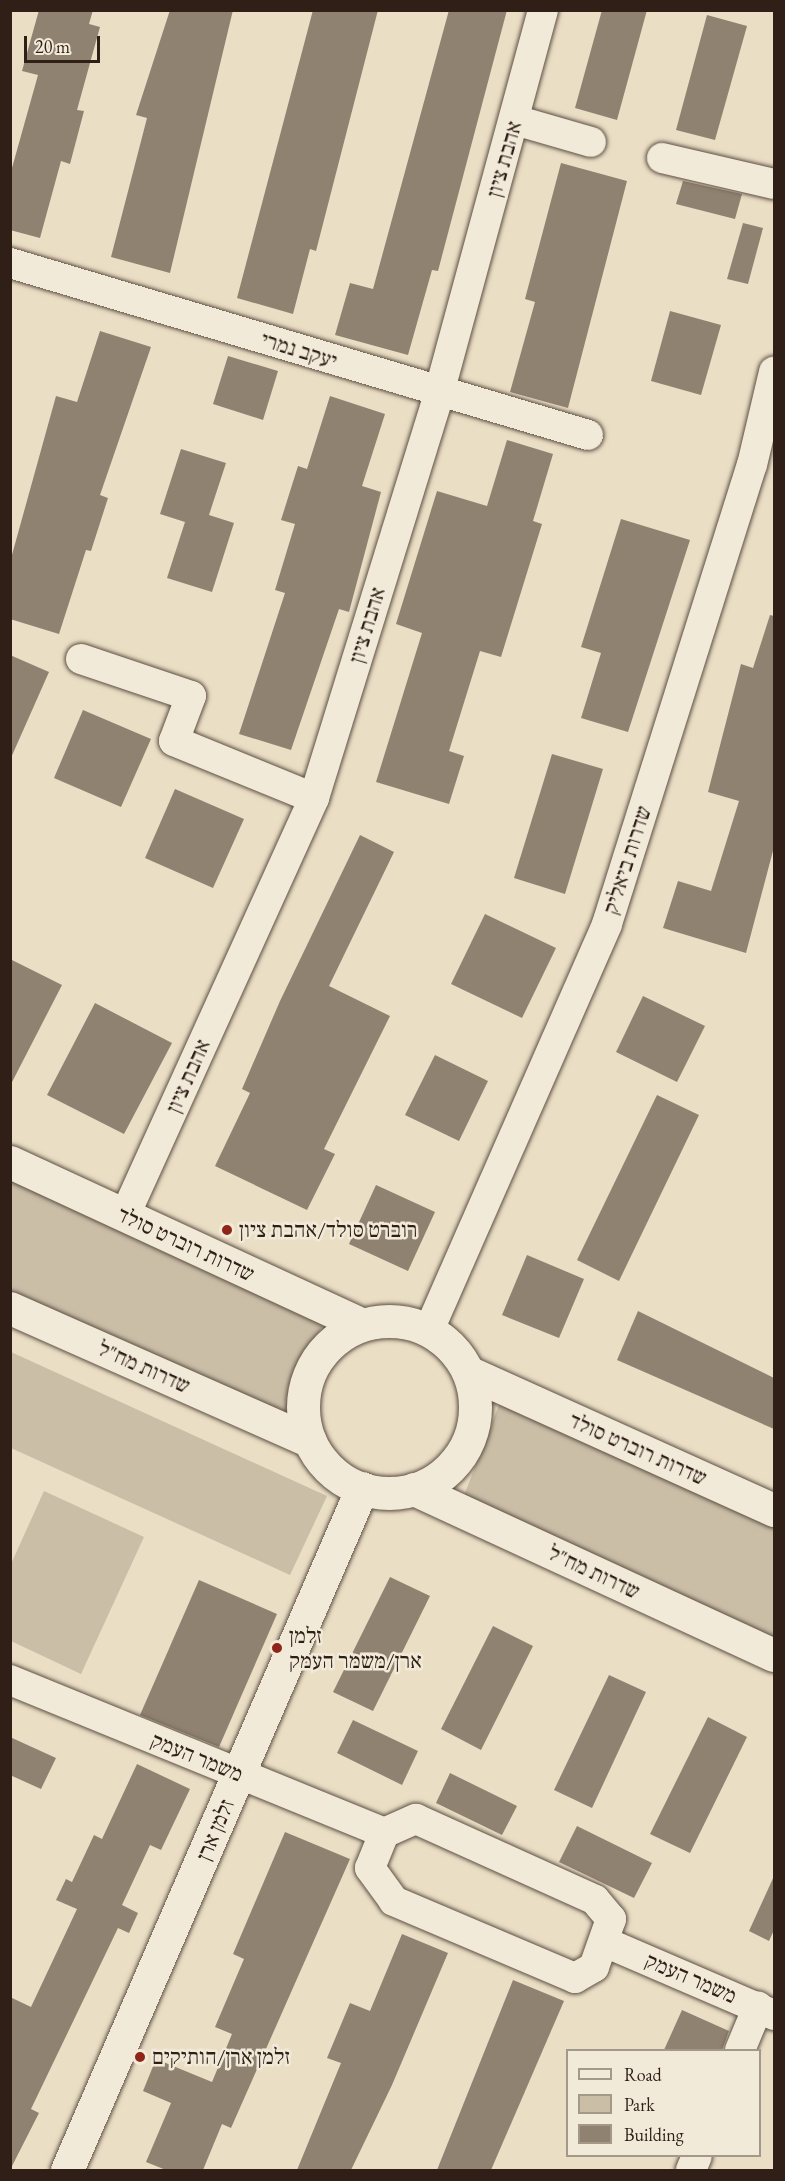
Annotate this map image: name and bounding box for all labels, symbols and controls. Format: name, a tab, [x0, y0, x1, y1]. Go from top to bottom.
scale bar	[27, 24, 104, 62]
text: 20 m	[35, 35, 70, 58]
street label: אהבת ציון	[481, 118, 527, 200]
street label: יעקב נמרי	[258, 326, 340, 374]
street label: אהבת ציון	[343, 584, 391, 666]
street label: שדרות ביאליק	[597, 802, 657, 918]
street label: אהבת ציון	[160, 1035, 216, 1117]
street label: שדרות רוברט סולד	[113, 1201, 259, 1287]
place label: רוברט סולד/אהבת ציון	[239, 1217, 418, 1243]
marker: רוברט סולד/אהבת ציון	[220, 1223, 234, 1237]
street label: שדרות מח"ל	[94, 1335, 194, 1399]
street label: שדרות רוברט סולד	[565, 1407, 711, 1491]
street label: שדרות מח"ל	[544, 1539, 644, 1605]
place label: זלמן ארן/משמר העמק	[289, 1622, 422, 1674]
marker: זלמן ארן/משמר העמק	[270, 1641, 284, 1655]
street label: משמר העמק	[147, 1727, 247, 1787]
street label: זלמן ארן	[190, 1795, 240, 1865]
street label: משמר העמק	[641, 1947, 741, 2009]
place label: זלמן ארן/הותיקים	[152, 2044, 290, 2070]
legend	[566, 2049, 761, 2157]
marker: זלמן ארן/הותיקים	[133, 2050, 147, 2064]
text: Road	[624, 2063, 662, 2086]
text: Park	[624, 2093, 655, 2116]
text: Building	[624, 2123, 684, 2146]

